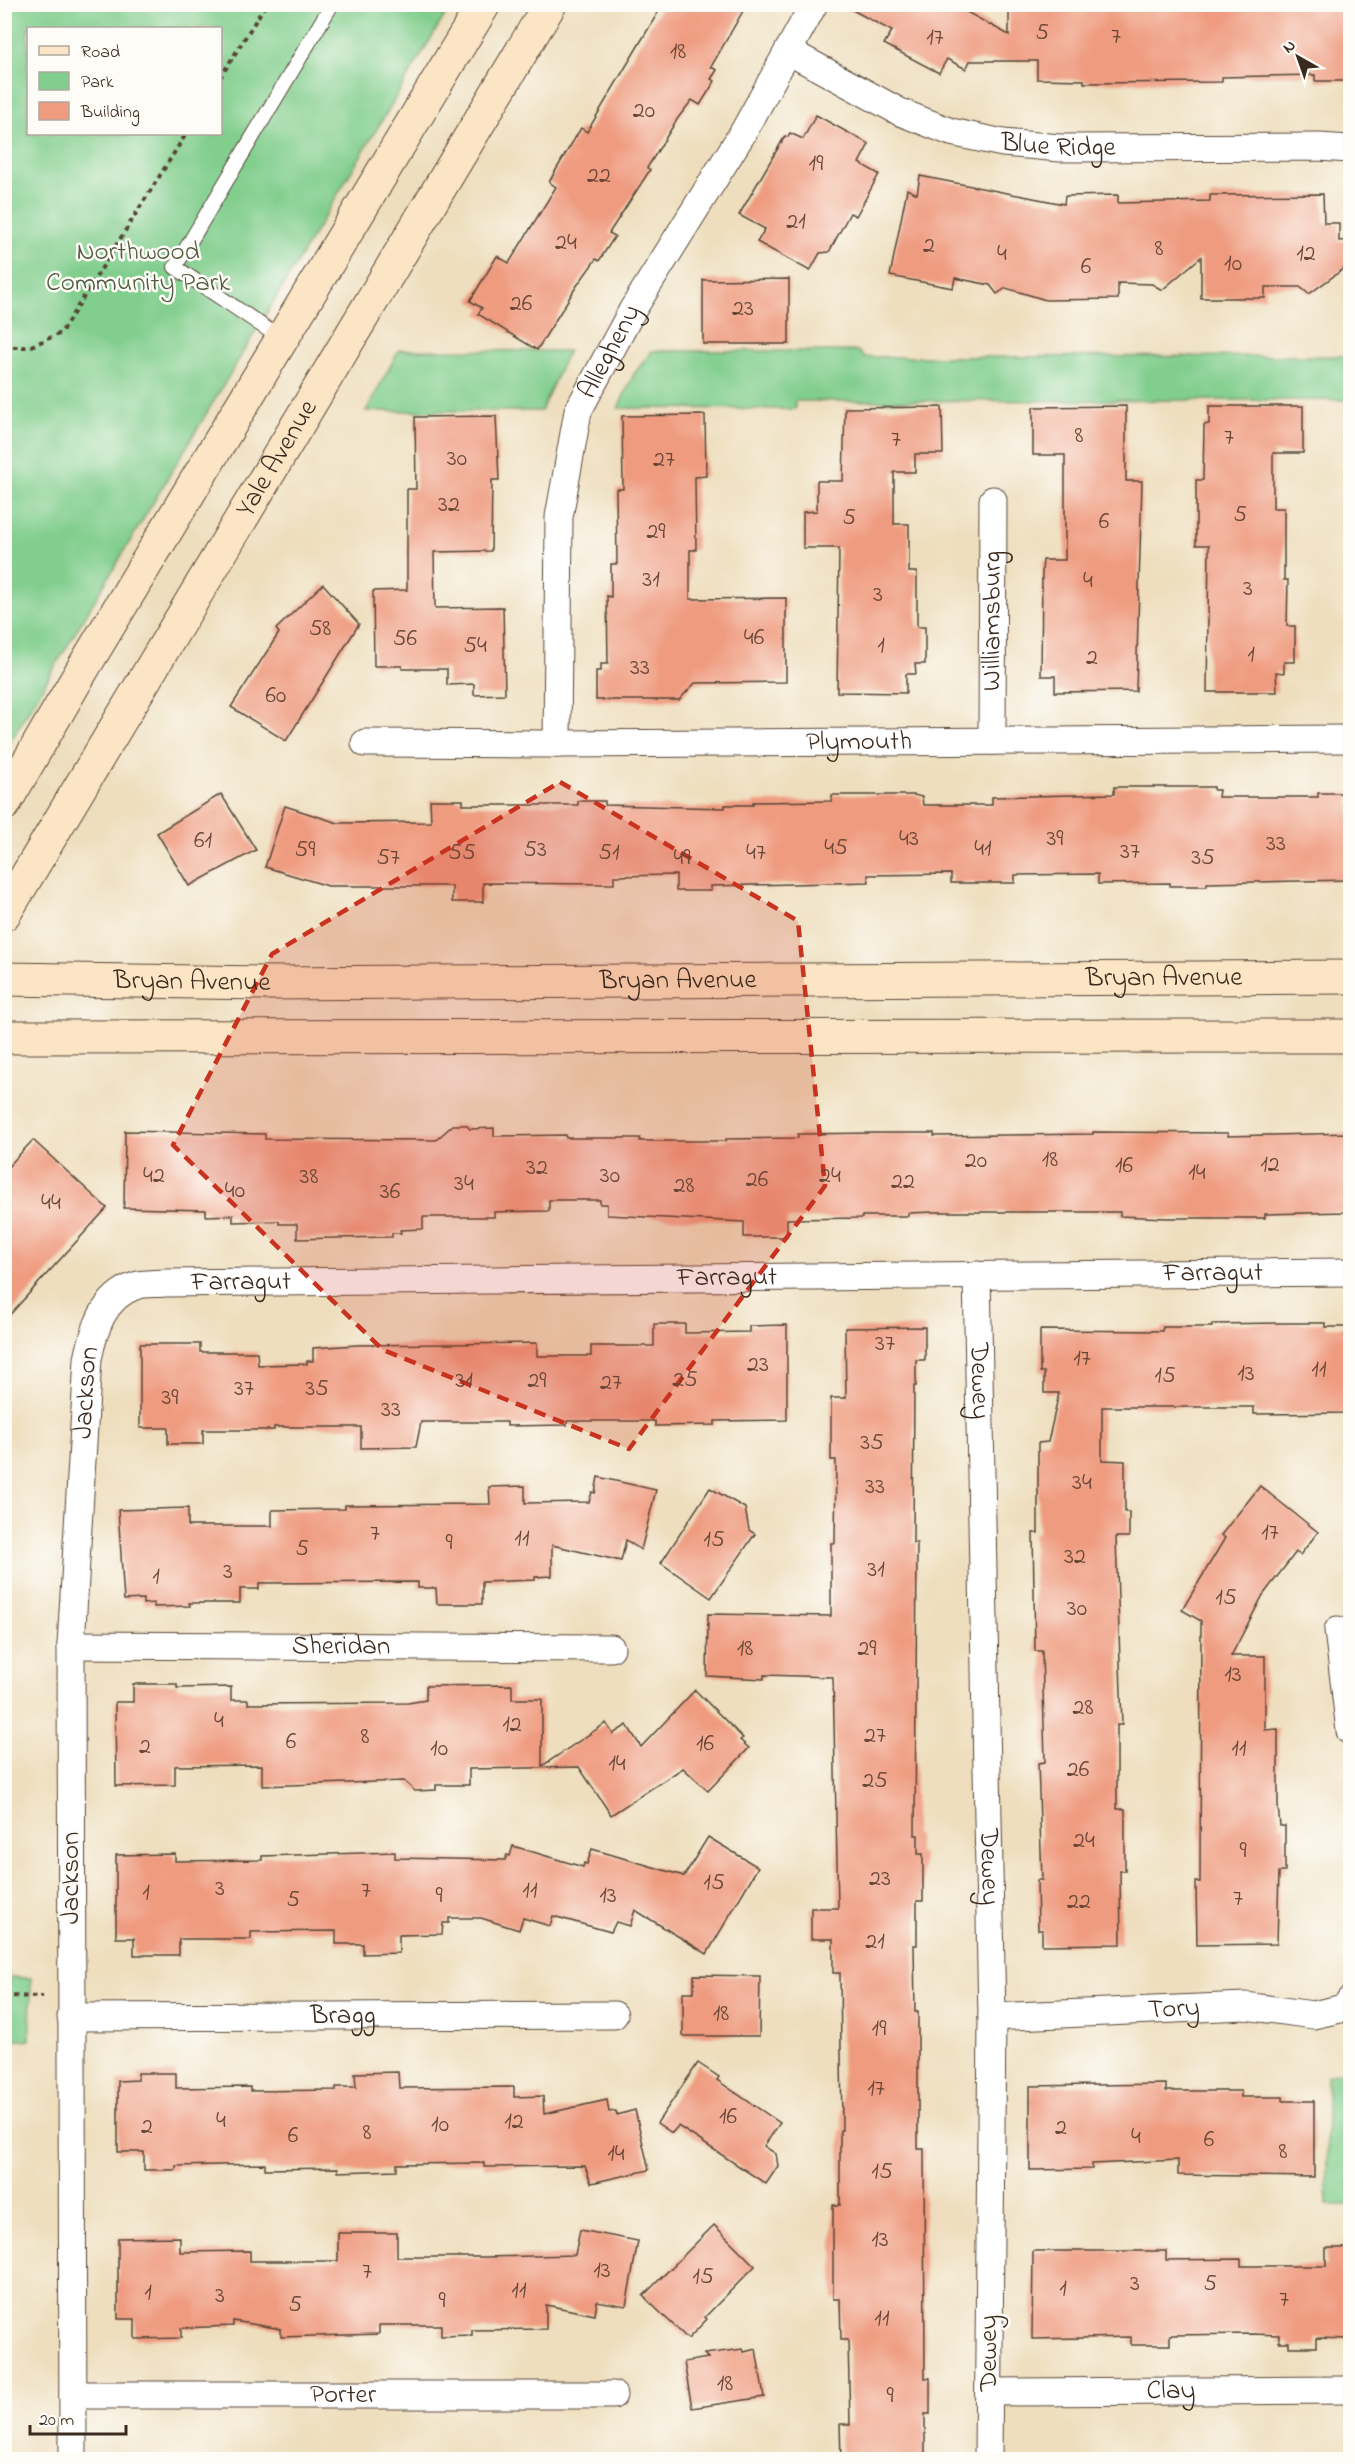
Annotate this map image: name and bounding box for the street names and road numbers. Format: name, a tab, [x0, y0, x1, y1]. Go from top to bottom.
street label: Blue Ridge	[999, 123, 1117, 168]
street label: Allegheny	[569, 298, 651, 406]
street label: Yale Avenue	[227, 392, 328, 525]
street label: Williamsburg	[973, 551, 1012, 691]
street label: Plymouth	[806, 722, 912, 762]
street label: Bryan Avenue	[1084, 958, 1243, 998]
street label: Bryan Avenue	[112, 961, 272, 1003]
street label: Bryan Avenue	[598, 961, 757, 1001]
street label: Farragut	[1162, 1253, 1263, 1293]
street label: Farragut	[676, 1258, 777, 1298]
street label: Farragut	[190, 1262, 291, 1302]
street label: Dewey	[959, 1341, 999, 1420]
street label: Jackson	[64, 1342, 110, 1440]
street label: Sheridan	[292, 1627, 390, 1666]
street label: Dewey	[969, 1827, 1009, 1906]
street label: Jackson	[52, 1832, 91, 1924]
street label: Tory	[1147, 1988, 1201, 2030]
street label: Bragg	[309, 1996, 376, 2036]
street label: Dewey	[970, 2315, 1009, 2392]
street label: Clay	[1146, 2371, 1196, 2411]
street label: Porter	[310, 2376, 377, 2415]

